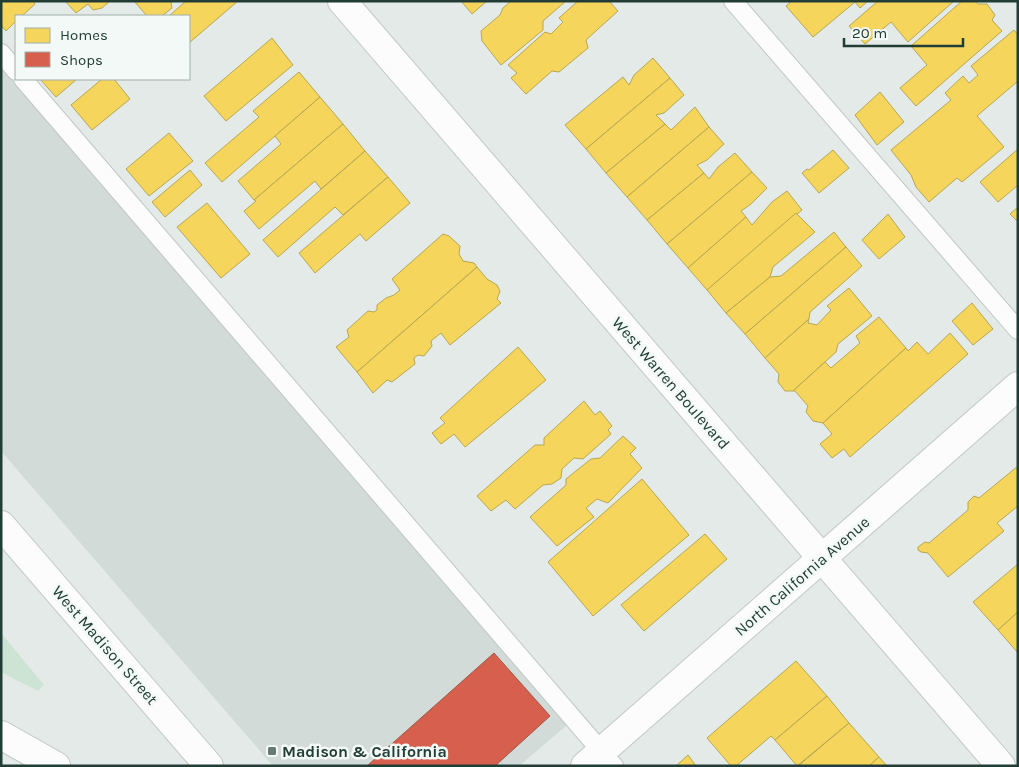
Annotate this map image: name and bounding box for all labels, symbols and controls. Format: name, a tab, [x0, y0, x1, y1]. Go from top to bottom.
legend	[15, 15, 190, 80]
scale bar	[844, 15, 963, 47]
text: 20 m	[852, 24, 887, 42]
text: Homes	[60, 26, 108, 44]
text: Shops	[60, 51, 103, 69]
street label: West Warren Boulevard	[608, 313, 734, 453]
street label: North California Avenue	[731, 512, 873, 640]
street label: West Madison Street	[48, 582, 162, 708]
place label: Madison & California	[282, 742, 447, 761]
marker: Madison & California	[266, 745, 278, 757]

